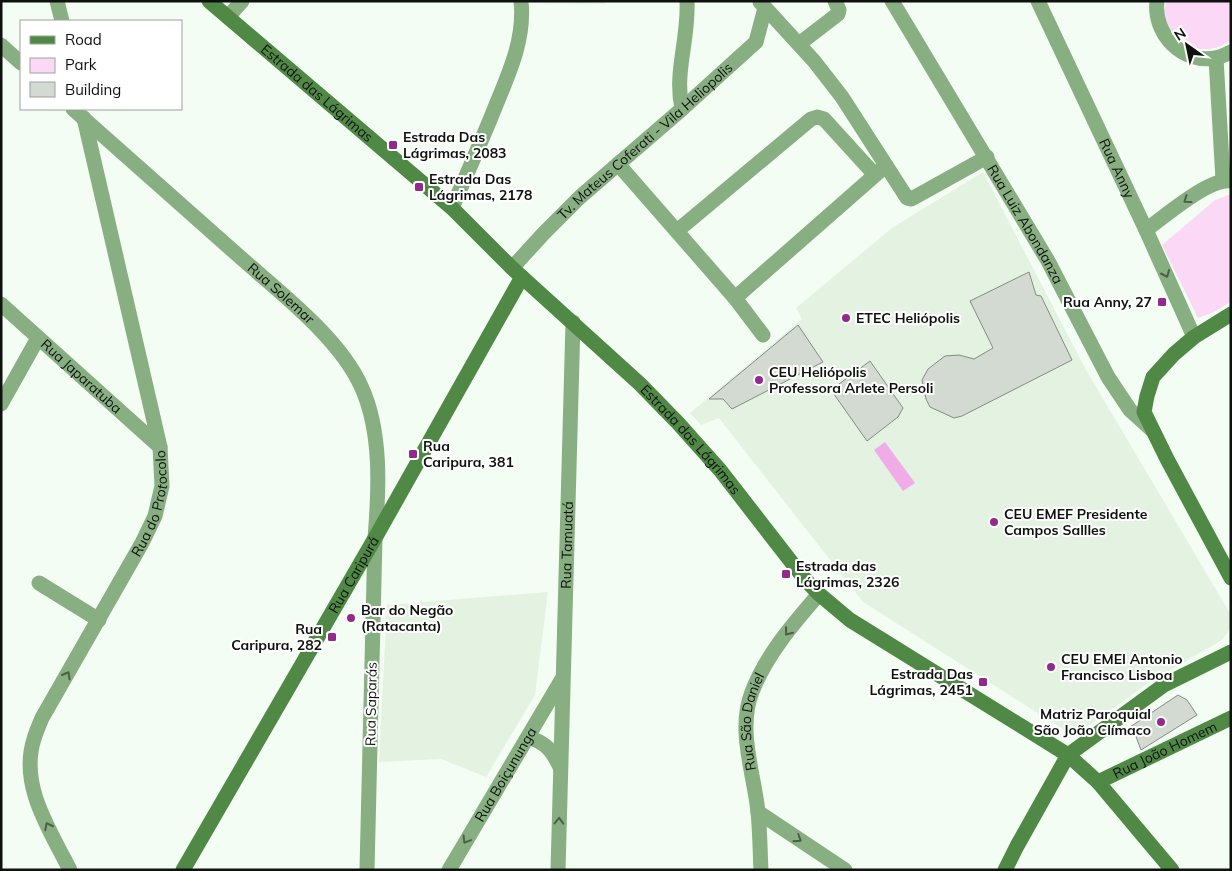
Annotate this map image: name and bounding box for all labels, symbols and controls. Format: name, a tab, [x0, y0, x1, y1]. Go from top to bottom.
legend	[20, 20, 182, 110]
north arrow	[1162, 20, 1212, 70]
text: N	[1171, 24, 1189, 45]
text: Road	[65, 30, 102, 49]
street label: Estrada das Lágrimas	[257, 40, 377, 146]
text: Park	[65, 55, 97, 74]
street label: Tv. Mateus Coferati - Vila Heliopolis	[553, 59, 736, 224]
text: Building	[65, 80, 121, 99]
place label: Estrada Das Lágrimas, 2083	[403, 128, 507, 162]
street label: Rua Anny	[1095, 136, 1139, 202]
marker: Estrada Das Lágrimas, 2083	[387, 139, 399, 151]
street label: Rua Luiz Abondanza	[983, 161, 1067, 287]
place label: Estrada Das Lágrimas, 2178	[429, 170, 533, 204]
marker: Estrada Das Lágrimas, 2178	[413, 181, 425, 193]
one-way arrow	[1184, 194, 1193, 203]
street label: Rua Solemar	[244, 259, 319, 328]
one-way arrow	[1160, 269, 1171, 278]
place label: Rua Anny, 27	[1063, 293, 1152, 311]
marker: Rua Anny, 27	[1156, 296, 1168, 308]
place label: ETEC Heliópolis	[856, 309, 960, 327]
marker: ETEC Heliópolis	[840, 312, 852, 324]
street label: Rua Japaratuba	[37, 335, 126, 417]
place label: CEU Heliópolis Professora Arlete Persoli	[769, 363, 933, 397]
marker: CEU Heliópolis Professora Arlete Persoli	[753, 374, 765, 386]
street label: Estrada das Lágrimas	[637, 381, 745, 498]
place label: Rua Caripura, 381	[423, 437, 514, 471]
marker: Rua Caripura, 381	[407, 448, 419, 460]
street label: Rua do Protocolo	[127, 450, 171, 560]
street label: Rua Tamuatá	[557, 501, 577, 589]
place label: CEU EMEF Presidente Campos Sallles	[1004, 505, 1148, 539]
marker: CEU EMEF Presidente Campos Sallles	[988, 516, 1000, 528]
street label: Rua Caripurá	[324, 533, 383, 617]
place label: Estrada das Lágrimas, 2326	[796, 557, 900, 591]
marker: Estrada das Lágrimas, 2326	[780, 568, 792, 580]
place label: Bar do Negão (Ratacanta)	[361, 601, 453, 635]
marker: Bar do Negão (Ratacanta)	[345, 612, 357, 624]
place label: Rua Caripura, 282	[231, 620, 322, 654]
one-way arrow	[785, 626, 793, 635]
marker: Rua Caripura, 282	[326, 631, 338, 643]
place label: CEU EMEI Antonio Francisco Lisboa	[1061, 650, 1183, 684]
marker: CEU EMEI Antonio Francisco Lisboa	[1045, 661, 1057, 673]
street label: Rua Saparás	[361, 662, 381, 746]
place label: Estrada Das Lágrimas, 2451	[869, 665, 973, 699]
street label: Rua São Daniel	[737, 669, 768, 772]
one-way arrow	[60, 672, 70, 681]
marker: Estrada Das Lágrimas, 2451	[977, 676, 989, 688]
place label: Matriz Paroquial São João Clímaco	[1034, 705, 1151, 739]
marker: Matriz Paroquial São João Clímaco	[1155, 716, 1167, 728]
street label: Rua João Homem	[1110, 717, 1220, 783]
street label: Rua Boiçununga	[471, 724, 541, 825]
one-way arrow	[554, 817, 564, 824]
one-way arrow	[44, 822, 54, 831]
one-way arrow	[793, 833, 802, 842]
one-way arrow	[463, 835, 473, 844]

